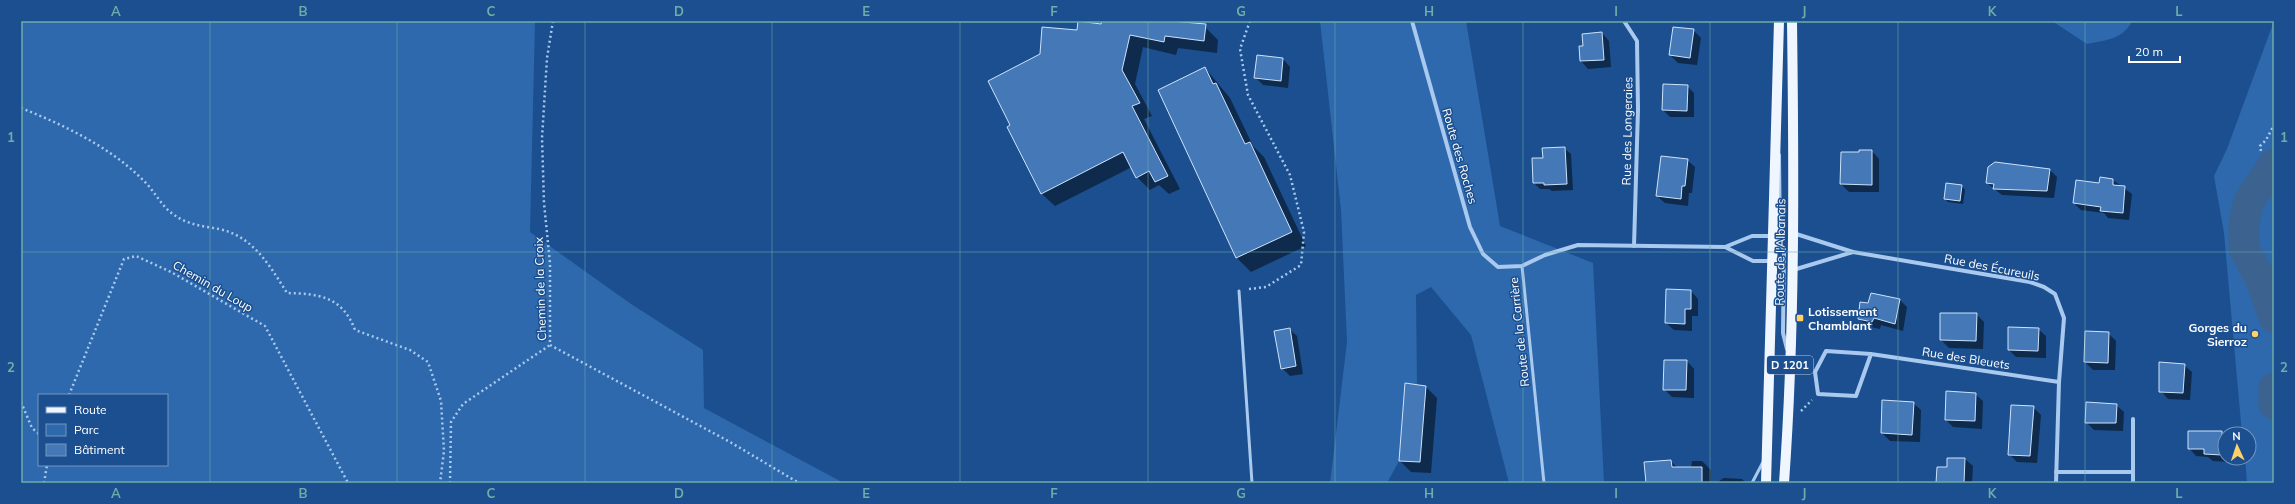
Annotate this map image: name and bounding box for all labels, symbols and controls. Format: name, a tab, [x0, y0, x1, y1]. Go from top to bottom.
text: A	[111, 3, 121, 19]
text: B	[299, 3, 308, 19]
text: C	[487, 3, 496, 19]
text: D	[674, 3, 684, 19]
text: E	[862, 3, 870, 19]
text: F	[1050, 3, 1058, 19]
text: G	[1236, 3, 1246, 19]
text: H	[1424, 3, 1434, 19]
text: I	[1614, 3, 1618, 19]
text: J	[1802, 3, 1806, 19]
text: K	[1988, 3, 1998, 19]
text: L	[2175, 3, 2183, 19]
scale bar	[2129, 38, 2180, 64]
text: 20 m	[2135, 44, 2163, 59]
street label: Rue des Longeraies	[1619, 77, 1635, 185]
street label: Route des Roches	[1439, 106, 1481, 206]
text: 1	[7, 129, 15, 145]
text: 1	[2280, 129, 2288, 145]
street label: Route de l'Albanais	[1772, 198, 1788, 306]
street label: Chemin de la Croix	[531, 236, 549, 341]
street label: Rue des Écureuils	[1943, 250, 2041, 284]
street label: Chemin du Loup	[170, 257, 256, 315]
street label: Route de la Carrière	[1506, 277, 1532, 387]
place label: Lotissement Chamblant	[1808, 304, 1878, 333]
marker: Lotissement Chamblant	[1795, 313, 1805, 323]
place label: Gorges du Sierroz	[2188, 320, 2247, 349]
marker: Gorges du Sierroz	[2250, 329, 2260, 339]
street label: Rue des Bleuets	[1921, 344, 2011, 372]
road number: D 1201	[1767, 356, 1813, 374]
text: 2	[7, 359, 15, 375]
text: 2	[2280, 359, 2288, 375]
legend	[38, 394, 168, 466]
text: Route	[74, 402, 107, 417]
text: Parc	[74, 422, 99, 437]
north arrow	[2217, 426, 2257, 466]
text: N	[2232, 429, 2241, 443]
text: Bâtiment	[74, 442, 125, 457]
text: A	[111, 485, 121, 501]
text: B	[299, 485, 308, 501]
text: C	[487, 485, 496, 501]
text: D	[674, 485, 684, 501]
text: E	[862, 485, 870, 501]
text: F	[1050, 485, 1058, 501]
text: G	[1236, 485, 1246, 501]
text: H	[1424, 485, 1434, 501]
text: I	[1614, 485, 1618, 501]
text: J	[1802, 485, 1806, 501]
text: K	[1988, 485, 1998, 501]
text: L	[2175, 485, 2183, 501]

